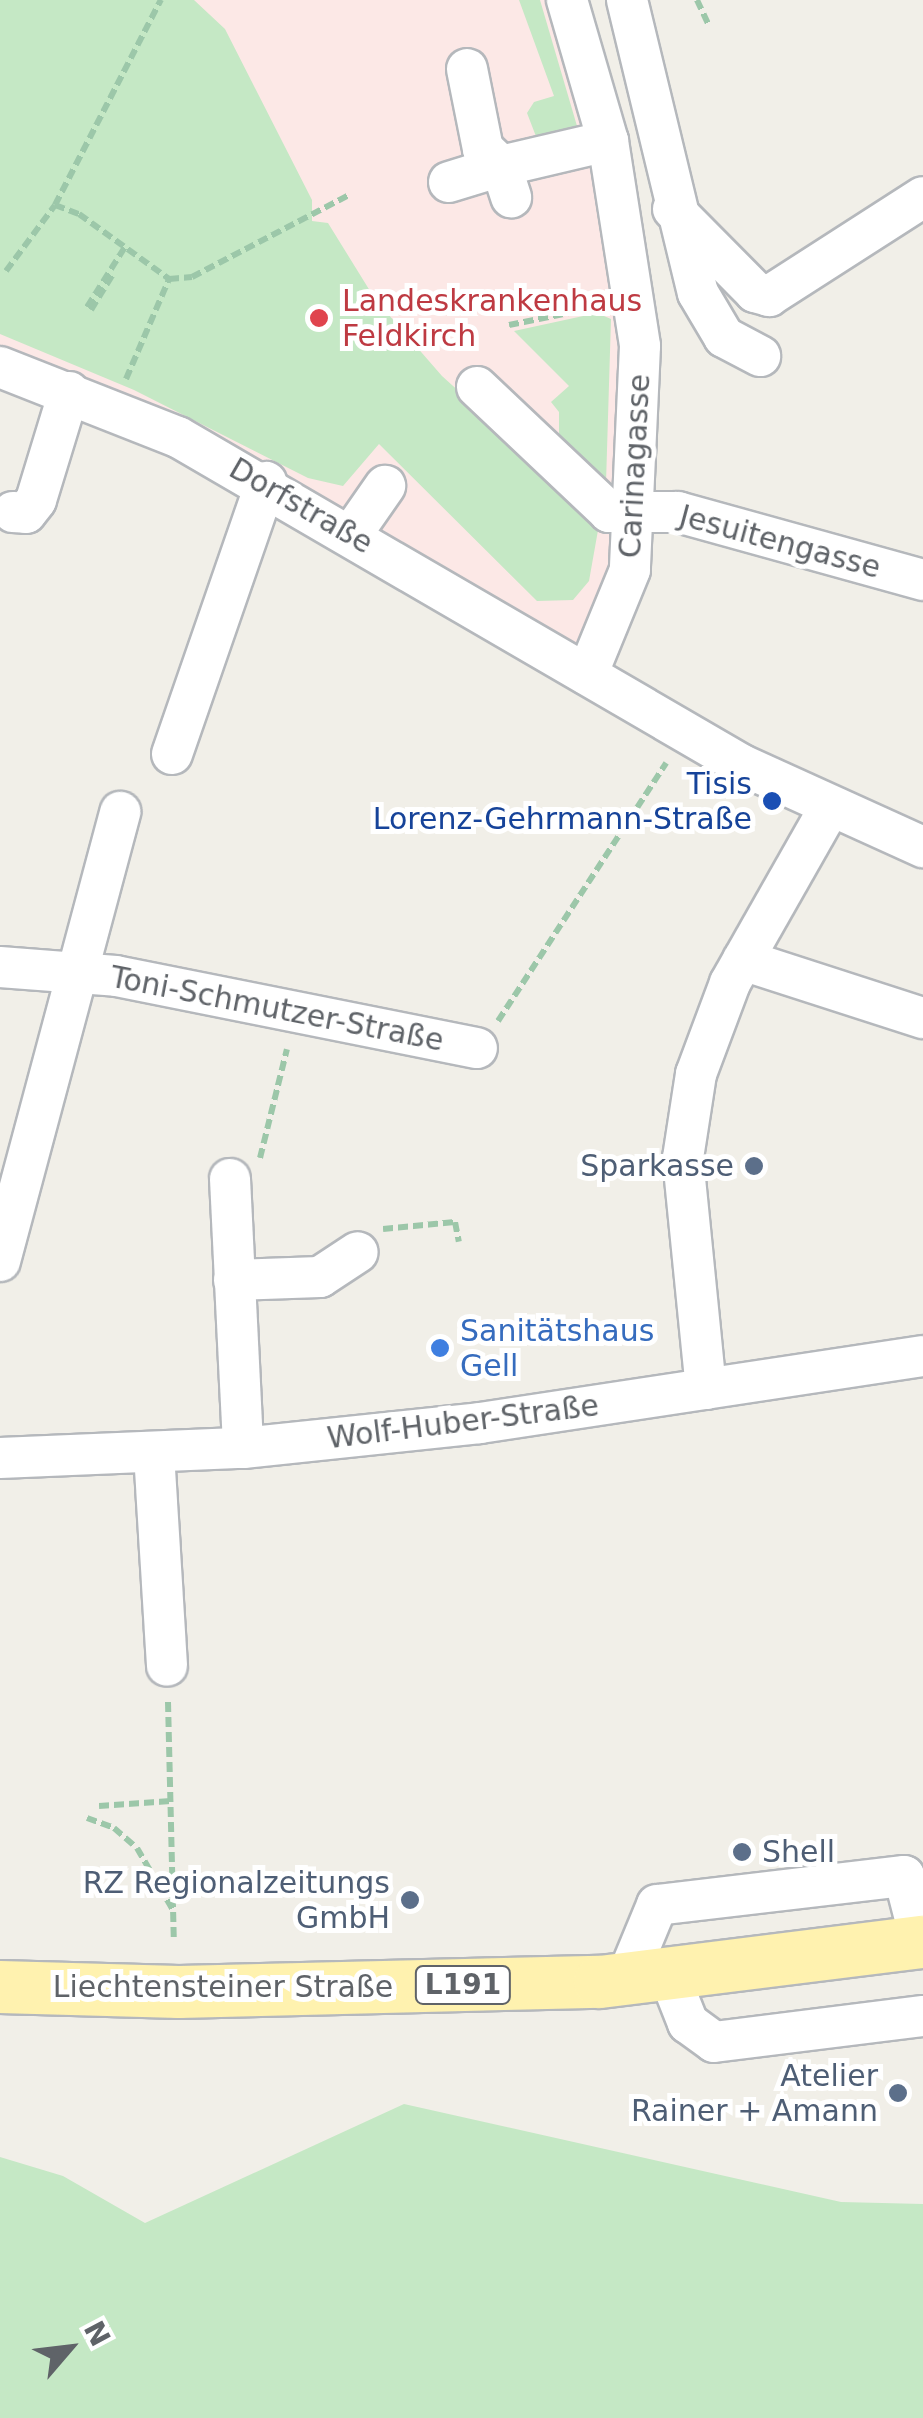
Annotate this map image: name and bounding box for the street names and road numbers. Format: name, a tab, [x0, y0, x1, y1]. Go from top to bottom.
street label: Carinagasse	[612, 373, 658, 559]
street label: Dorfstraße	[223, 450, 379, 562]
street label: Jesuitengasse	[676, 498, 884, 586]
street label: Toni-Schmutzer-Straße	[107, 959, 447, 1059]
street label: Wolf-Huber-Straße	[325, 1387, 601, 1457]
road number: L191	[413, 1962, 513, 2008]
street label: Liechtensteiner Straße	[53, 1969, 393, 2005]

